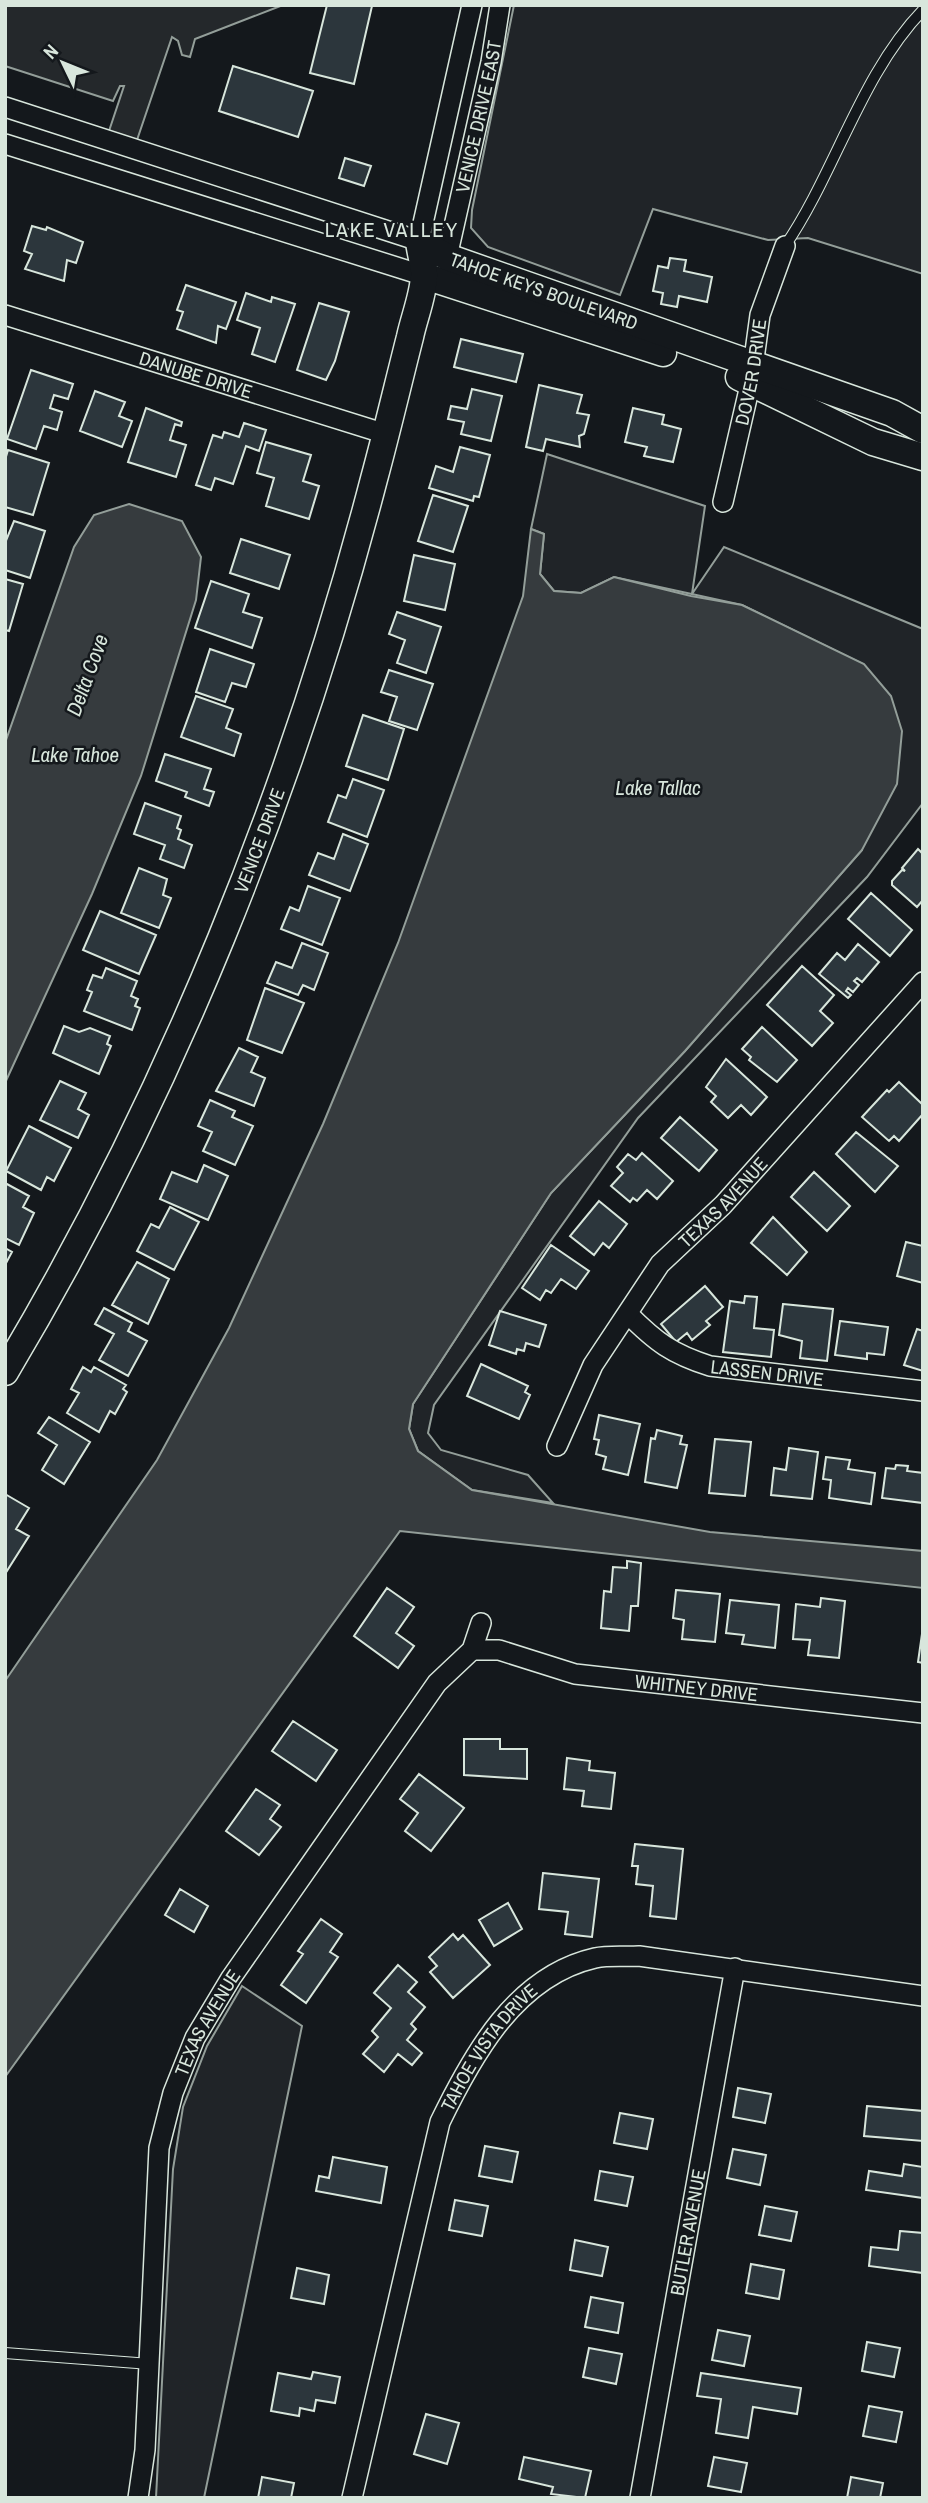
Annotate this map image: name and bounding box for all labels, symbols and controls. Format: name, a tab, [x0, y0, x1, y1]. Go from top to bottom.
north arrow	[28, 28, 98, 98]
text: N	[37, 38, 64, 64]
street label: VENICE DRIVE EAST	[449, 38, 507, 195]
district label: LAKE VALLEY	[325, 215, 459, 244]
street label: TAHOE KEYS BOULEVARD	[446, 246, 642, 336]
street label: DOVER DRIVE	[728, 317, 772, 428]
street label: DANUBE DRIVE	[136, 345, 256, 404]
water label: Delta Cove	[59, 630, 115, 720]
water label: Lake Tahoe	[31, 740, 119, 769]
water label: Lake Tallac	[615, 773, 701, 802]
street label: VENICE DRIVE	[228, 785, 291, 897]
street label: TEXAS AVENUE	[673, 1151, 773, 1253]
street label: LASSEN DRIVE	[709, 1353, 825, 1392]
street label: WHITNEY DRIVE	[634, 1668, 759, 1707]
street label: TEXAS AVENUE	[168, 1964, 246, 2080]
street label: TAHOE VISTA DRIVE	[434, 1977, 543, 2116]
street label: BUTLER AVENUE	[664, 2167, 712, 2298]

